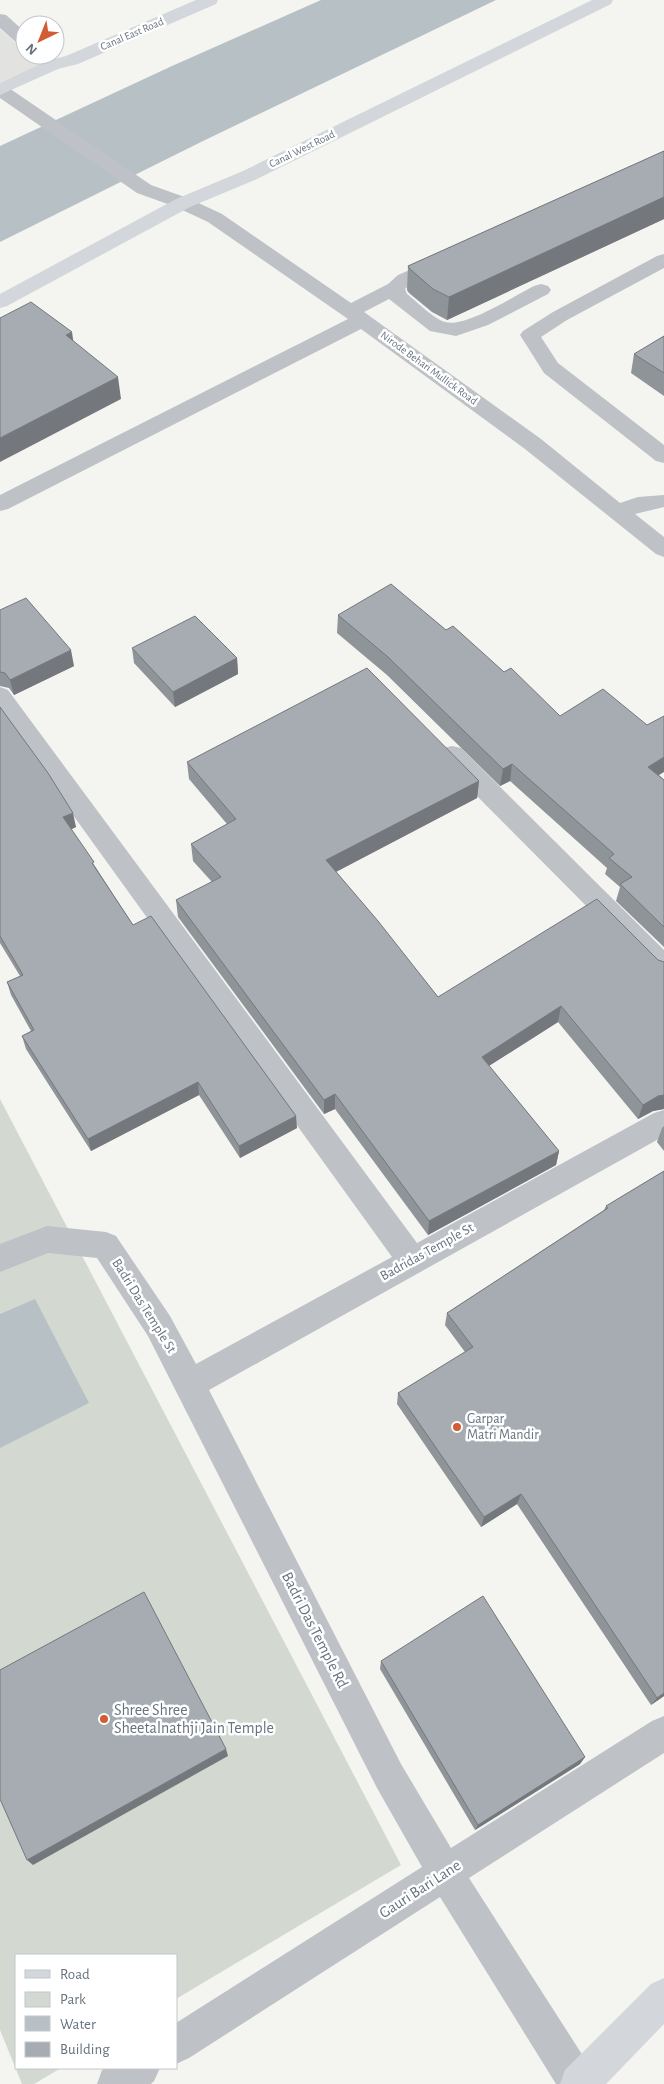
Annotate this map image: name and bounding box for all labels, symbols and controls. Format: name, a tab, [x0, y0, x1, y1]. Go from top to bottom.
north arrow	[15, 15, 65, 65]
street label: Canal East Road	[99, 16, 165, 52]
text: N	[23, 40, 40, 57]
street label: Canal West Road	[267, 128, 337, 170]
street label: Nirode Behari Mullick Road	[379, 329, 480, 407]
street label: Badridas Temple St	[378, 1220, 476, 1283]
street label: Badri Das Temple St	[109, 1256, 179, 1356]
place label: Garpar Matri Mandir	[467, 1412, 539, 1442]
marker: Garpar Matri Mandir	[451, 1421, 463, 1433]
street label: Badri Das Temple Rd	[279, 1569, 351, 1691]
place label: Shree Shree Sheetalnathji Jain Temple	[114, 1702, 274, 1737]
marker: Shree Shree Sheetalnathji Jain Temple	[98, 1713, 110, 1725]
street label: Gauri Bari Lane	[376, 1857, 464, 1921]
legend	[15, 1954, 178, 2069]
text: Road	[60, 1967, 90, 1982]
text: Park	[60, 1992, 86, 2007]
text: Water	[60, 2017, 96, 2032]
text: Building	[60, 2042, 110, 2057]

